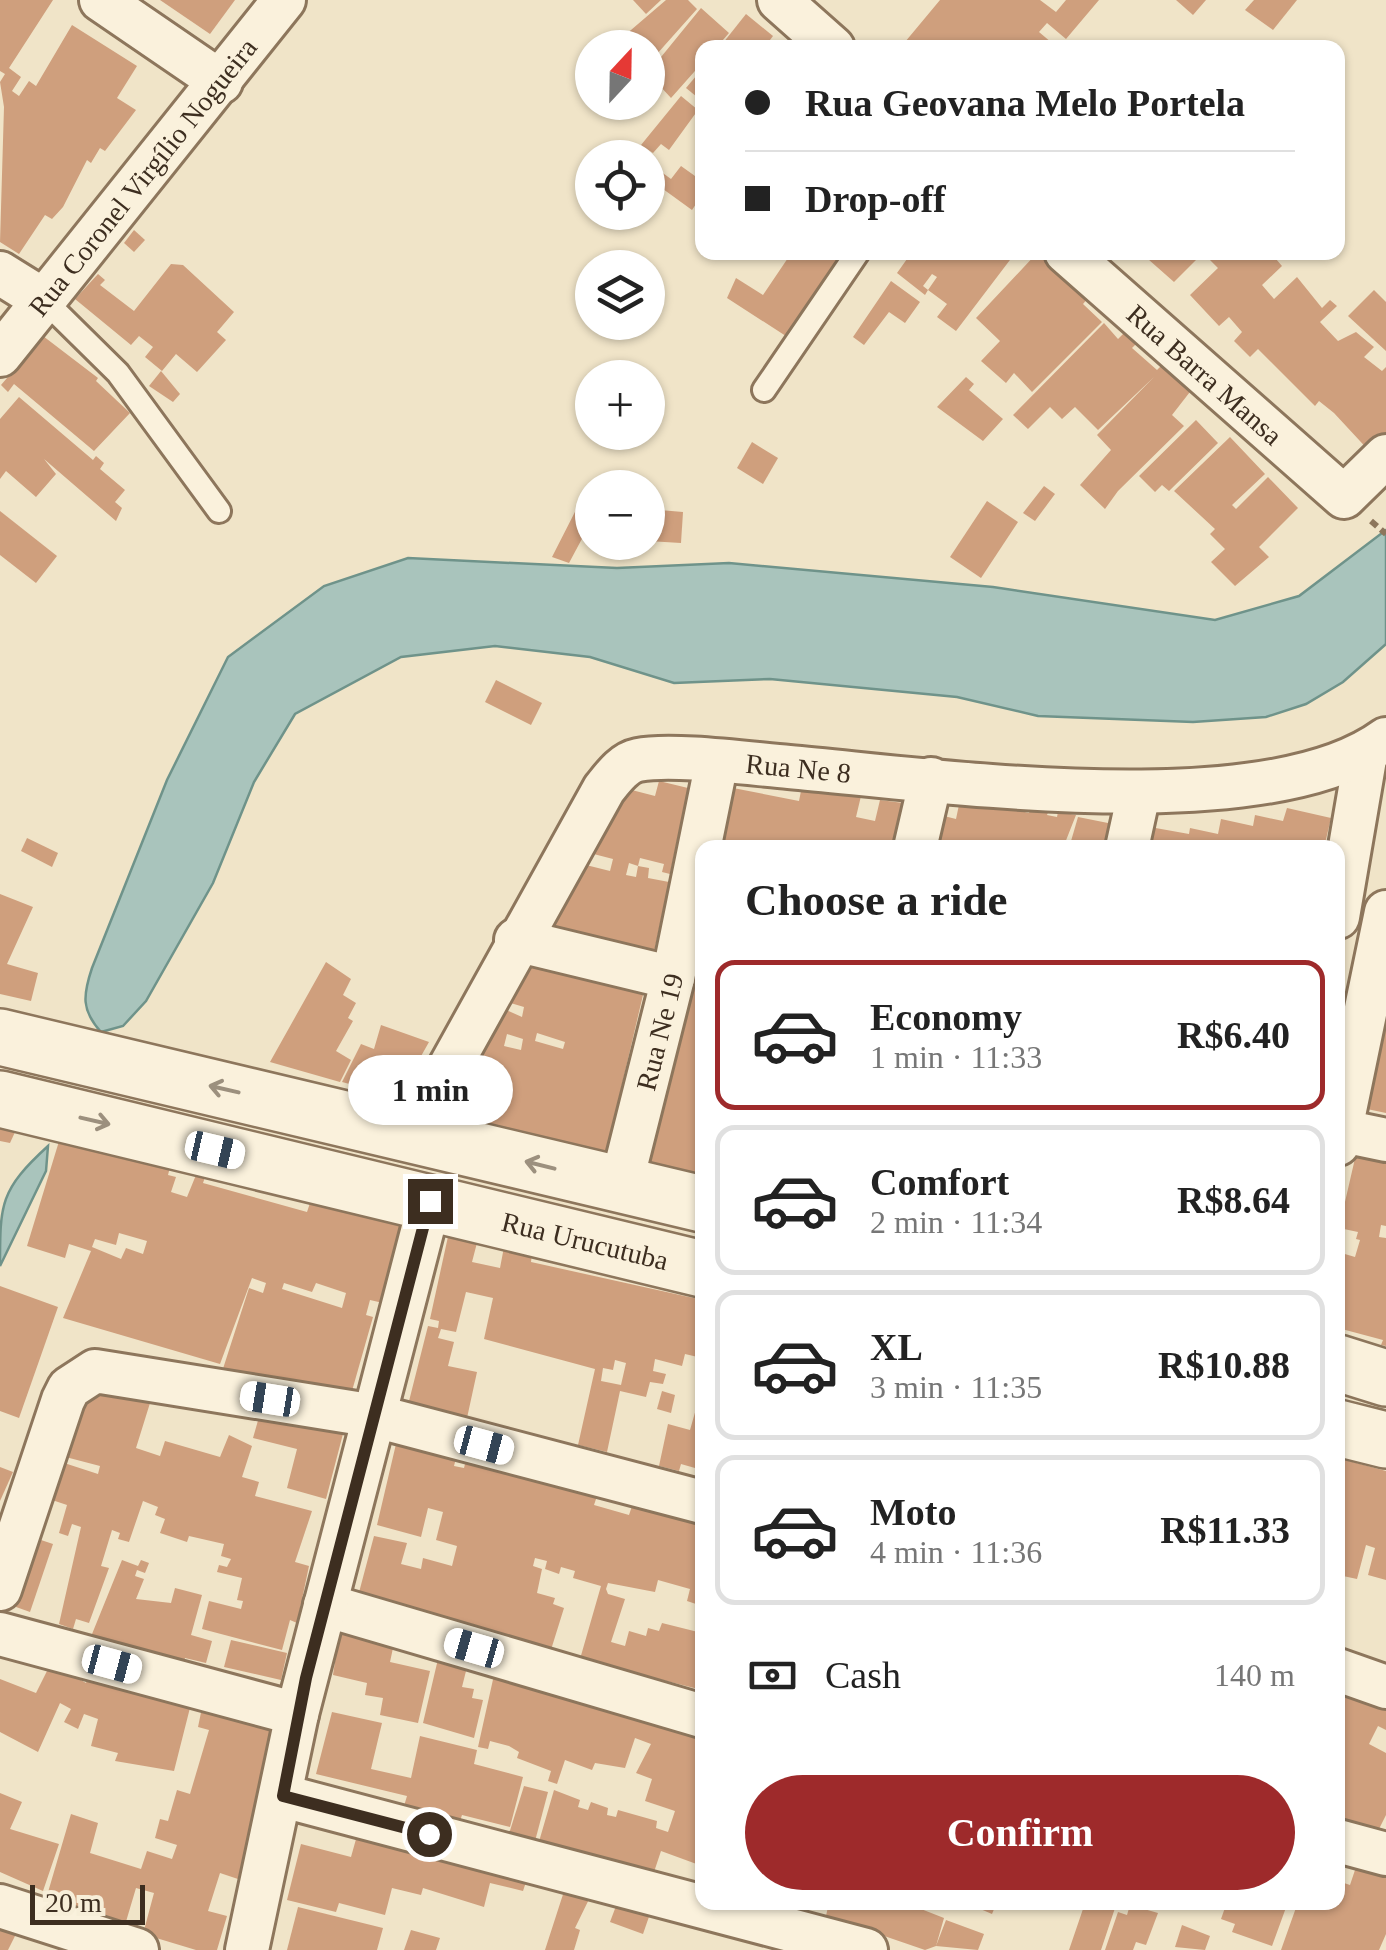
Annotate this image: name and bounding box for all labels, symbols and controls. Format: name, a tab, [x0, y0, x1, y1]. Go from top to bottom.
north arrow	[575, 30, 665, 120]
map controls	[575, 30, 665, 560]
street label: Rua Coronel Virgílio Nogueira	[22, 32, 264, 322]
text: Rua Geovana Melo Portela	[805, 82, 1245, 124]
button: locate	[575, 140, 665, 230]
text: Drop-off	[805, 178, 946, 220]
button: layers	[575, 250, 665, 340]
street label: Rua Barra Mansa	[1121, 298, 1289, 451]
button: +	[575, 360, 665, 450]
button: −	[575, 470, 665, 560]
street label: Rua Ne 8	[744, 748, 852, 789]
text: Choose a ride	[745, 875, 1008, 925]
street label: Rua Ne 19	[630, 970, 690, 1094]
icon: car	[750, 990, 840, 1080]
text: Economy	[870, 996, 1022, 1038]
text: R$6.40	[1177, 1014, 1290, 1056]
text: 1 min · 11:33	[870, 1039, 1042, 1075]
callout: 1 min	[348, 1056, 512, 1126]
text: 1 min	[392, 1072, 469, 1108]
one-way arrow	[209, 1079, 241, 1097]
one-way arrow	[78, 1113, 110, 1131]
car	[182, 1129, 248, 1171]
one-way arrow	[525, 1154, 556, 1173]
icon: car	[750, 1155, 840, 1245]
text: Comfort	[870, 1161, 1009, 1203]
route end	[408, 1179, 453, 1224]
text: R$8.64	[1177, 1179, 1290, 1221]
text: 2 min · 11:34	[870, 1204, 1042, 1240]
street label: Rua Urucutuba	[499, 1206, 672, 1276]
icon: car	[750, 1320, 840, 1410]
text: XL	[870, 1326, 923, 1368]
text: R$10.88	[1158, 1344, 1290, 1386]
text: 3 min · 11:35	[870, 1369, 1042, 1405]
car	[238, 1379, 302, 1419]
car	[451, 1423, 517, 1467]
icon: car	[750, 1485, 840, 1575]
text: Moto	[870, 1491, 957, 1533]
text: R$11.33	[1160, 1509, 1290, 1551]
text: 4 min · 11:36	[870, 1534, 1042, 1570]
car	[441, 1625, 507, 1671]
car	[79, 1642, 145, 1686]
icon: cash	[745, 1648, 800, 1703]
text: Cash	[825, 1654, 901, 1696]
text: 140 m	[1214, 1657, 1295, 1693]
button: Confirm	[745, 1775, 1295, 1890]
route start	[407, 1812, 452, 1857]
scale bar	[30, 1880, 145, 1924]
text: 20 m	[45, 1887, 102, 1918]

